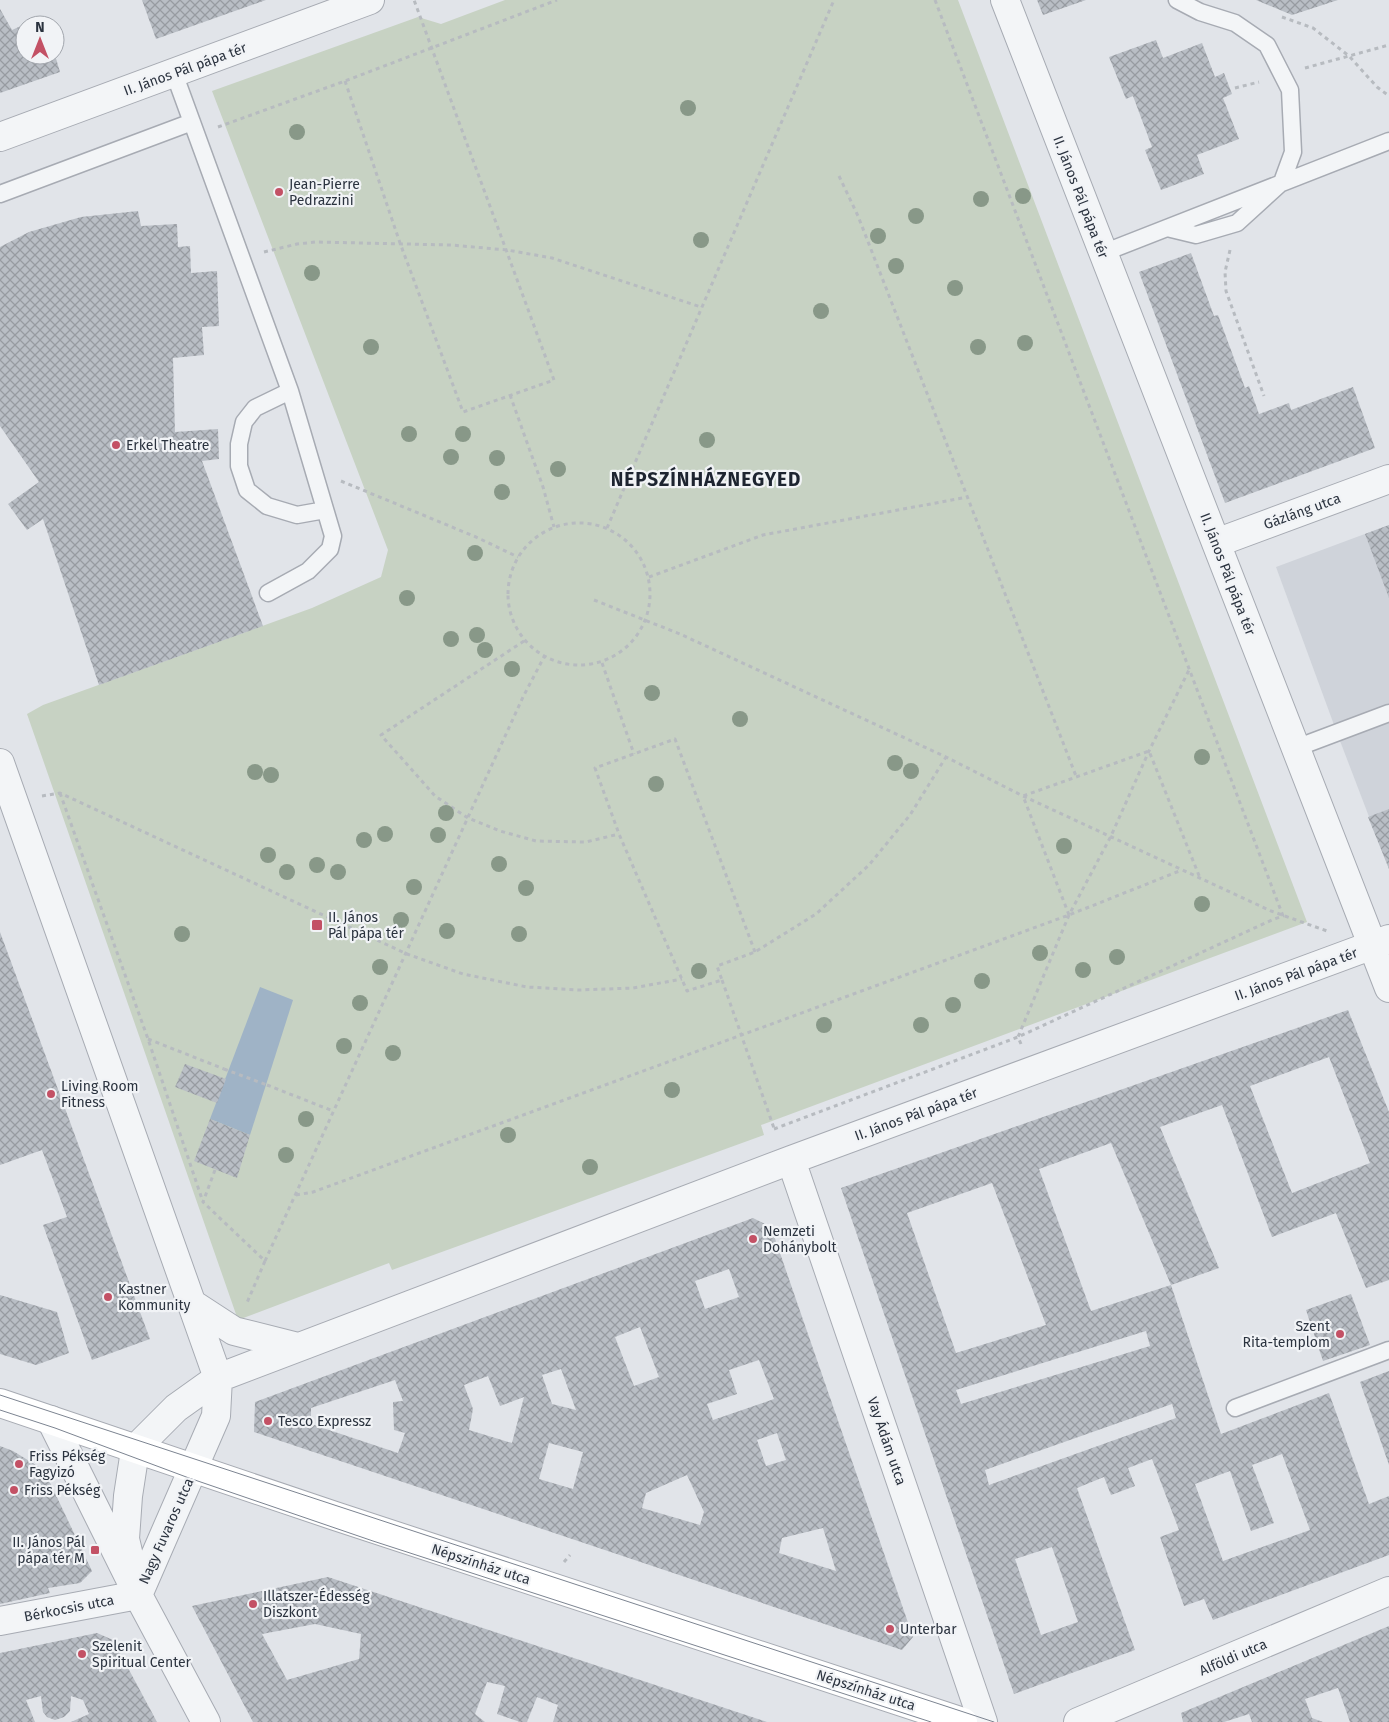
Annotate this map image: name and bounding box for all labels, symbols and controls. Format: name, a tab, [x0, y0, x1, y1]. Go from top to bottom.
north arrow	[15, 15, 65, 65]
text: N	[35, 19, 45, 36]
street label: II. János Pál pápa tér	[121, 39, 250, 100]
street label: II. János Pál pápa tér	[1049, 134, 1112, 261]
place label: Jean-Pierre Pedrazzini	[289, 176, 360, 209]
marker: Jean-Pierre Pedrazzini	[273, 186, 285, 198]
place label: Erkel Theatre	[126, 437, 209, 454]
marker: Erkel Theatre	[110, 439, 122, 451]
district label: NÉPSZÍNHÁZNEGYED	[611, 466, 801, 491]
street label: Gázláng utca	[1261, 490, 1343, 533]
street label: II. János Pál pápa tér	[1196, 511, 1259, 638]
place label: II. János Pál pápa tér	[328, 909, 404, 942]
marker: II. János Pál pápa tér	[310, 918, 324, 932]
street label: II. János Pál pápa tér	[1232, 944, 1361, 1005]
place label: Living Room Fitness	[61, 1078, 139, 1111]
street label: II. János Pál pápa tér	[852, 1084, 981, 1145]
marker: Living Room Fitness	[45, 1088, 57, 1100]
place label: Nemzeti Dohánybolt	[763, 1223, 838, 1256]
marker: Nemzeti Dohánybolt	[747, 1233, 759, 1245]
place label: Kastner Kommunity	[118, 1281, 191, 1314]
marker: Kastner Kommunity	[102, 1291, 114, 1303]
place label: Szent Rita-templom	[1243, 1318, 1331, 1351]
marker: Szent Rita-templom	[1334, 1328, 1346, 1340]
street label: Vay Ádám utca	[863, 1395, 911, 1487]
place label: Tesco Expressz	[278, 1413, 371, 1430]
marker: Tesco Expressz	[262, 1415, 274, 1427]
place label: Friss Pékség Fagyizó	[29, 1448, 106, 1481]
marker: Friss Pékség Fagyizó	[13, 1458, 25, 1470]
street label: Nagy Fuvaros utca	[135, 1476, 197, 1587]
place label: Friss Pékség	[24, 1482, 101, 1499]
marker: Friss Pékség	[8, 1484, 20, 1496]
place label: II. János Pál pápa tér M	[12, 1534, 85, 1567]
street label: Népszínház utca	[429, 1540, 533, 1588]
marker: II. János Pál pápa tér M	[89, 1544, 101, 1556]
place label: Illatszer-Édesség Diszkont	[263, 1587, 370, 1621]
street label: Bérkocsis utca	[23, 1591, 116, 1626]
marker: Illatszer-Édesség Diszkont	[247, 1598, 259, 1610]
place label: Unterbar	[900, 1621, 957, 1638]
marker: Unterbar	[884, 1623, 896, 1635]
street label: Alföldi utca	[1197, 1636, 1270, 1679]
place label: Szelenit Spiritual Center	[92, 1638, 192, 1671]
marker: Szelenit Spiritual Center	[76, 1648, 88, 1660]
street label: Népszínház utca	[814, 1666, 918, 1714]

